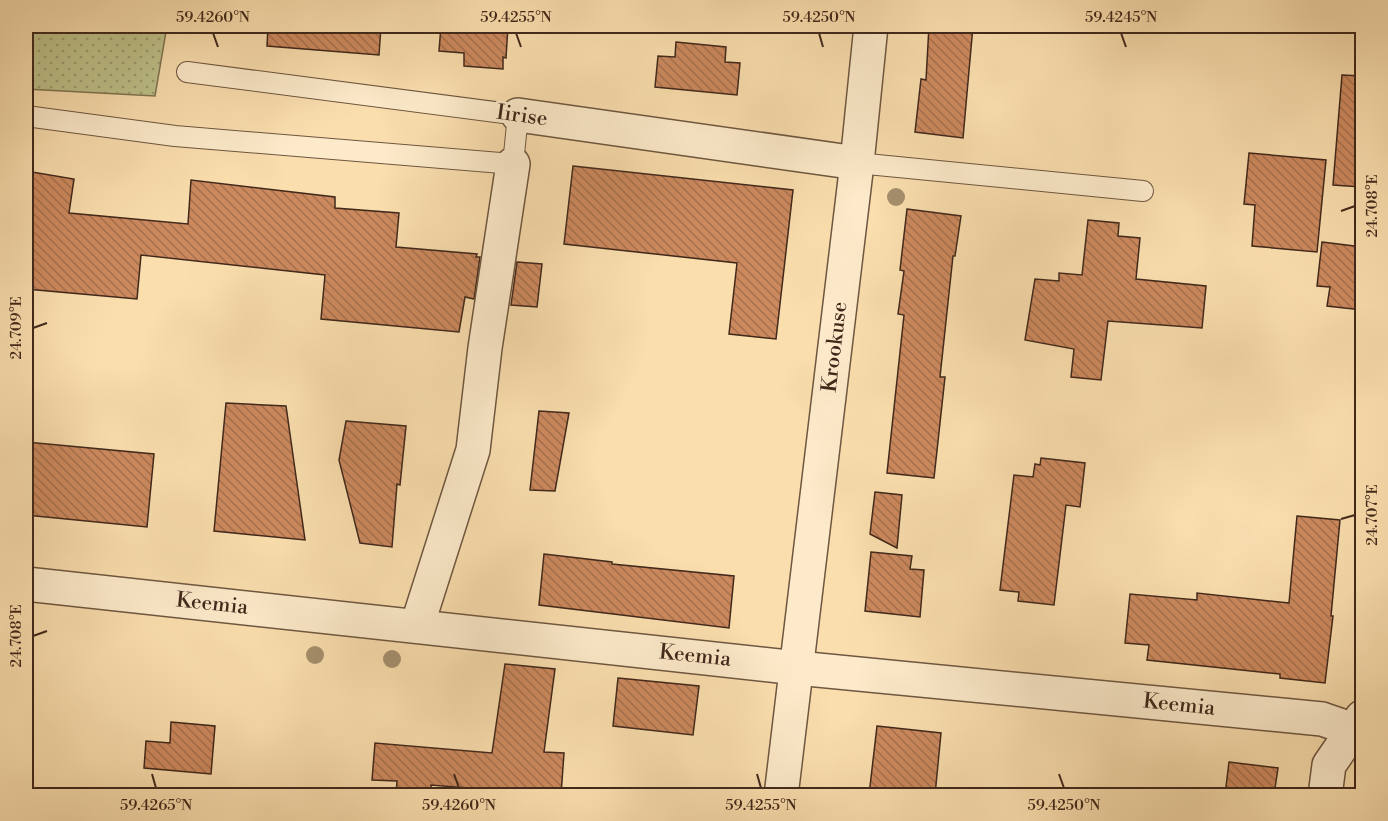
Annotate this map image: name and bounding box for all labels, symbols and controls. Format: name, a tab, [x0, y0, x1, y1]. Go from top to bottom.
text: 59.4260°N	[176, 8, 250, 27]
text: 59.4255°N	[480, 8, 552, 27]
text: 59.4250°N	[782, 8, 856, 27]
text: 59.4245°N	[1085, 8, 1157, 27]
street label: Iirise	[495, 100, 549, 132]
text: 24.708°E	[1363, 174, 1382, 238]
text: 24.709°E	[7, 296, 26, 360]
street label: Krookuse	[817, 300, 853, 394]
text: 24.707°E	[1363, 484, 1382, 546]
street label: Keemia	[175, 587, 250, 621]
text: 24.708°E	[7, 604, 26, 668]
street label: Keemia	[658, 639, 733, 673]
street label: Keemia	[1142, 688, 1217, 722]
text: 59.4265°N	[120, 796, 192, 815]
text: 59.4260°N	[422, 796, 496, 815]
text: 59.4255°N	[725, 796, 797, 815]
text: 59.4250°N	[1027, 796, 1101, 815]

